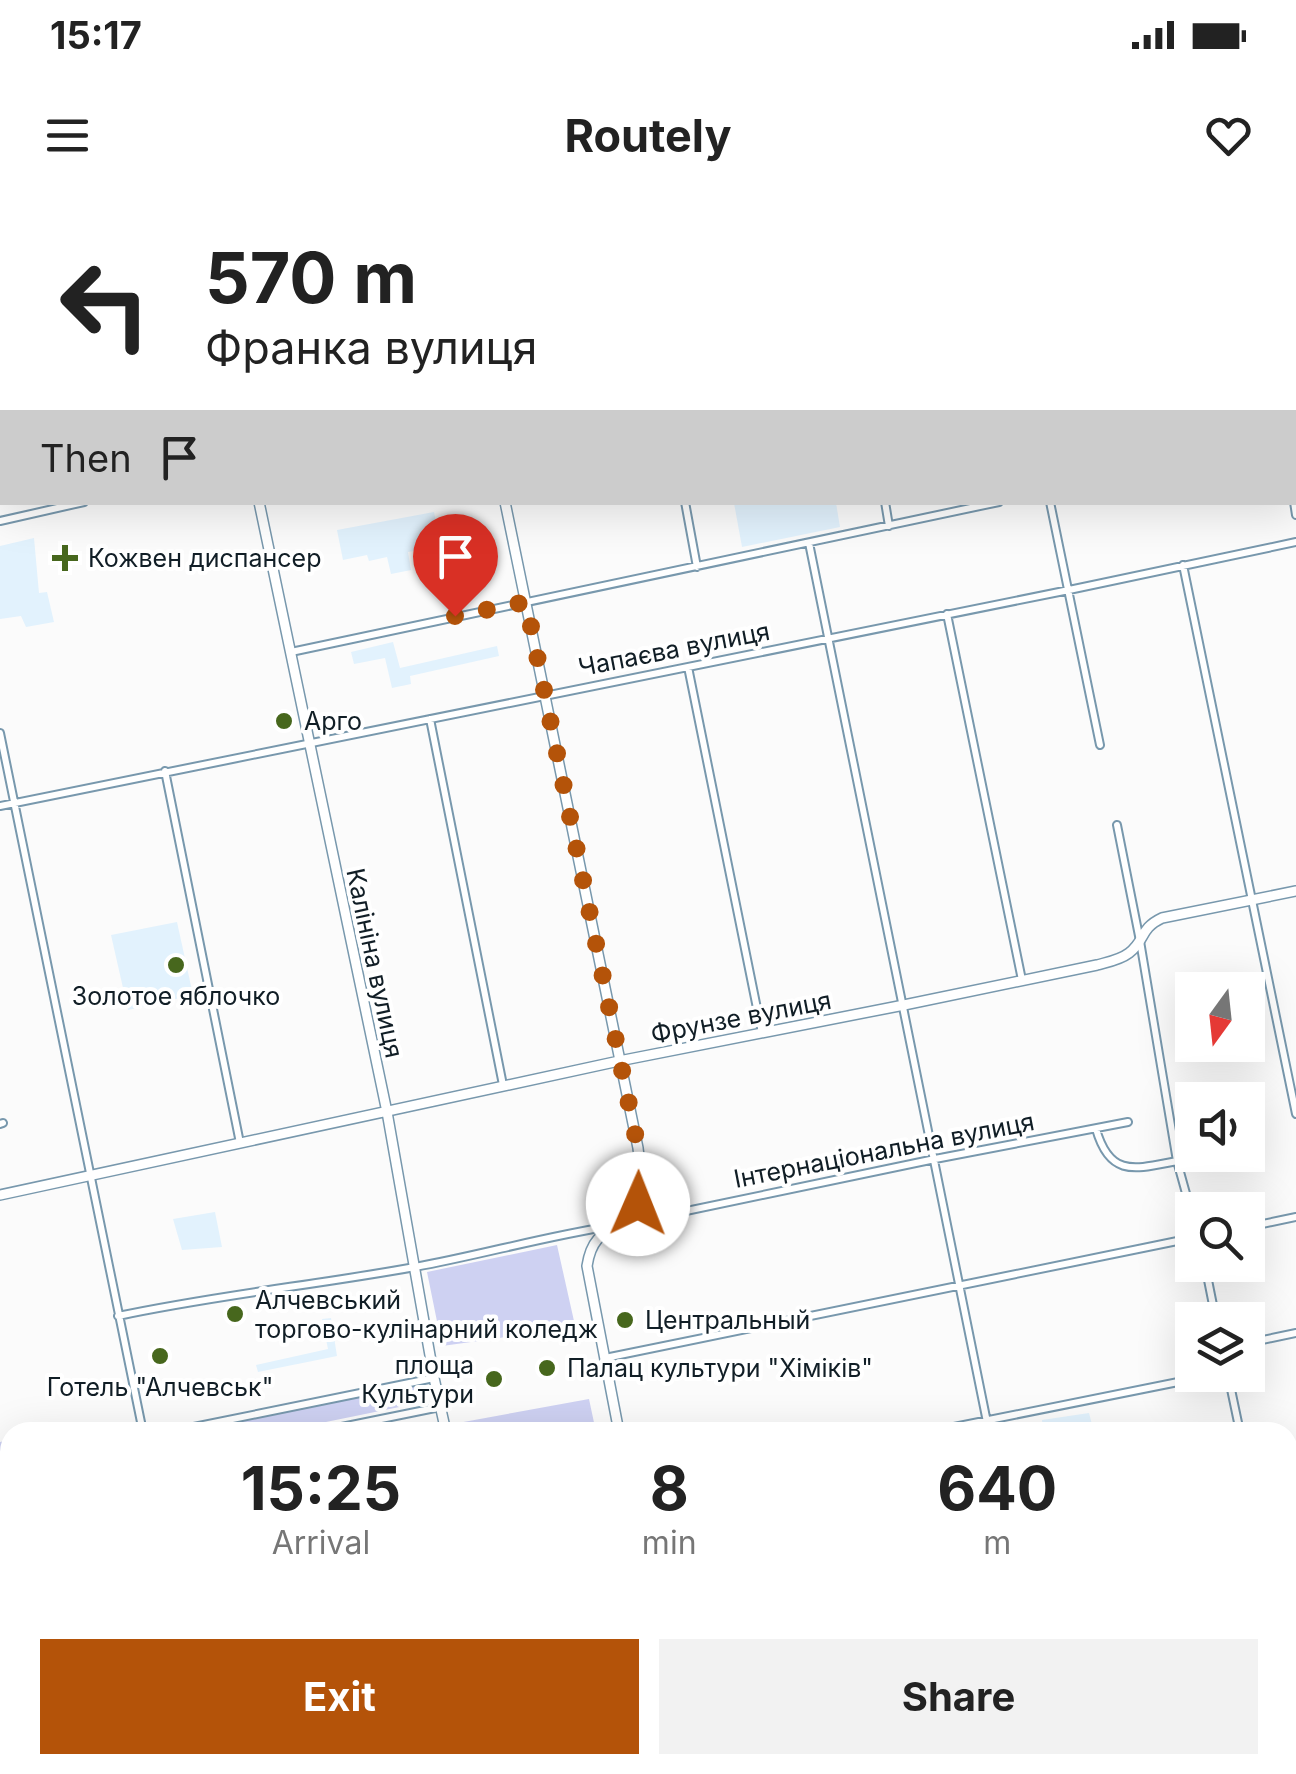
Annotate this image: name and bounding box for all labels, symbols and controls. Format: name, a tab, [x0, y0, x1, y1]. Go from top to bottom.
text: 15:17	[50, 12, 142, 58]
icon: menu	[40, 108, 95, 163]
text: Routely	[564, 108, 732, 163]
icon: heart	[1201, 108, 1256, 163]
text: 570 m	[205, 235, 417, 320]
icon: left	[40, 240, 170, 370]
text: Франка вулиця	[205, 320, 537, 375]
icon: arrive	[152, 430, 207, 485]
text: Then	[40, 435, 132, 481]
pin	[413, 514, 498, 617]
icon: arrive	[428, 529, 483, 584]
place label: Кожвен диспансер	[88, 543, 321, 573]
marker: Кожвен диспансер	[52, 545, 78, 571]
street label: Чапаєва вулиця	[576, 616, 772, 682]
place label: Арго	[304, 706, 362, 736]
marker: Арго	[273, 710, 295, 732]
street label: Калініна вулиця	[340, 866, 410, 1060]
marker: Золотое яблочко	[165, 954, 187, 976]
north arrow	[1175, 972, 1265, 1062]
map controls	[1175, 972, 1265, 1392]
place label: Золотое яблочко	[72, 981, 280, 1011]
street label: Фрунзе вулиця	[648, 985, 834, 1049]
button: sound	[1175, 1082, 1265, 1172]
street label: Інтернаціональна вулиця	[731, 1106, 1037, 1194]
position arrow	[586, 1152, 690, 1256]
button: search	[1175, 1192, 1265, 1282]
place label: Алчевський торгово-кулінарний коледж	[255, 1285, 598, 1344]
button: layers	[1175, 1302, 1265, 1392]
marker: Алчевський торгово-кулінарний коледж	[224, 1303, 246, 1325]
place label: Центральный	[645, 1305, 810, 1335]
marker: Центральный	[614, 1309, 636, 1331]
marker: Готель "Алчевськ"	[149, 1345, 171, 1367]
place label: площа Культури	[361, 1350, 474, 1409]
place label: Палац культури "Хіміків"	[567, 1353, 873, 1383]
marker: Палац культури "Хіміків"	[536, 1357, 558, 1379]
marker: площа Культури	[483, 1368, 505, 1390]
place label: Готель "Алчевськ"	[47, 1372, 273, 1402]
text: 15:25	[241, 1452, 401, 1524]
text: 8	[650, 1452, 689, 1524]
text: 640	[937, 1452, 1057, 1524]
text: Arrival	[272, 1523, 370, 1562]
text: min	[642, 1523, 697, 1562]
text: m	[983, 1523, 1011, 1562]
button: Exit	[40, 1639, 639, 1754]
button: Share	[659, 1639, 1258, 1754]

